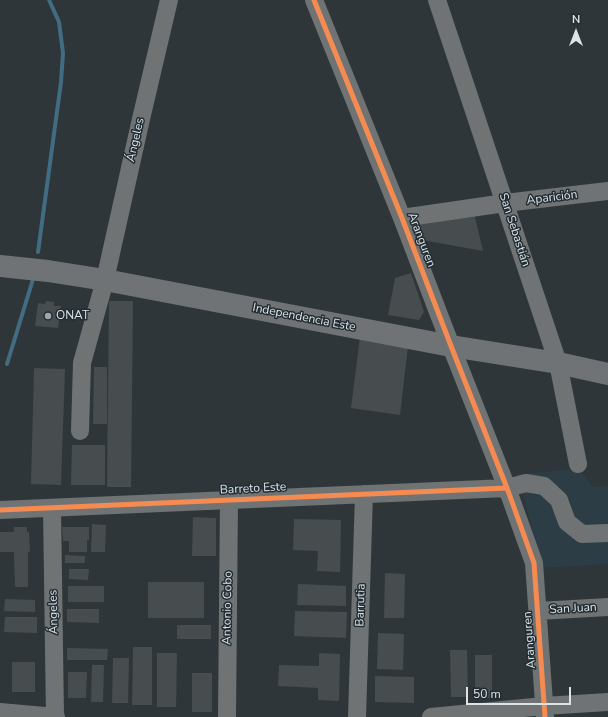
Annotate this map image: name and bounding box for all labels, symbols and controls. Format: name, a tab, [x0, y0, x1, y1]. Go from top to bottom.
north arrow	[556, 12, 596, 52]
text: N	[572, 12, 580, 27]
street label: Ángeles	[124, 117, 148, 163]
street label: Aparición	[526, 188, 578, 208]
street label: San Sebastián	[495, 191, 533, 269]
street label: Aranguren	[404, 211, 438, 269]
street label: Independencia Este	[251, 301, 357, 335]
place label: ONAT	[56, 309, 89, 323]
marker: ONAT	[43, 311, 53, 321]
street label: Barreto Este	[219, 480, 287, 498]
street label: Antonio Cobo	[220, 571, 236, 645]
street label: Barrutia	[353, 583, 369, 627]
street label: Ángeles	[46, 590, 62, 634]
street label: San Juan	[549, 601, 597, 617]
street label: Aranguren	[521, 611, 539, 669]
scale bar	[468, 679, 573, 705]
text: 50 m	[473, 686, 501, 702]

